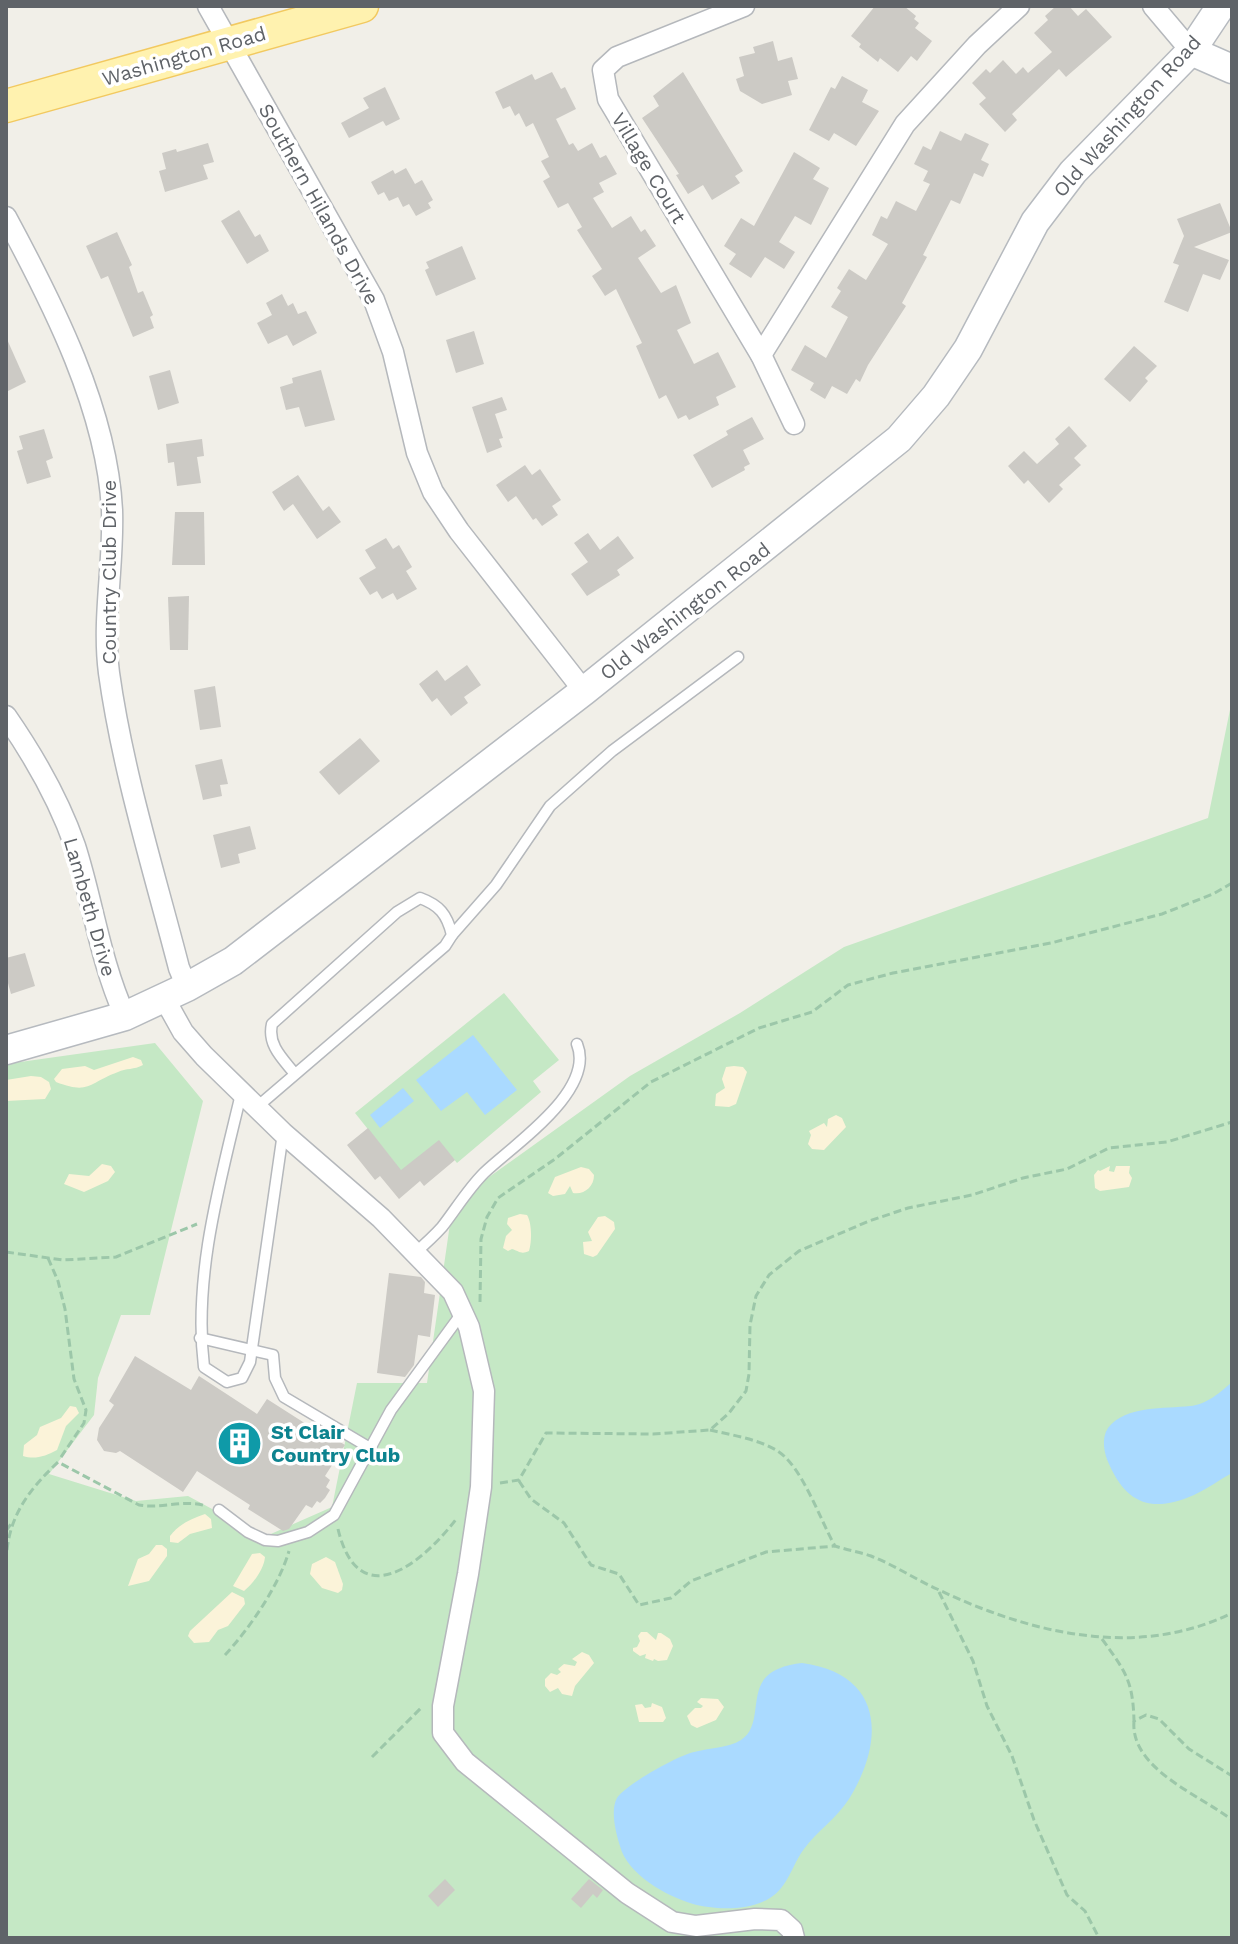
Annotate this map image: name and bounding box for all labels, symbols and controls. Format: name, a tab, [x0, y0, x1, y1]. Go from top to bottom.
street label: Washington Road	[99, 21, 269, 91]
street label: Old Washington Road	[1048, 30, 1206, 202]
street label: Southern Hilands Drive	[254, 99, 384, 309]
street label: Village Court	[607, 108, 692, 228]
street label: Country Club Drive	[97, 480, 121, 664]
street label: Old Washington Road	[595, 537, 775, 685]
street label: Lambeth Drive	[59, 835, 121, 979]
building icon: St Clair Country Club	[216, 1419, 264, 1467]
place label: St Clair Country Club	[271, 1420, 400, 1467]

